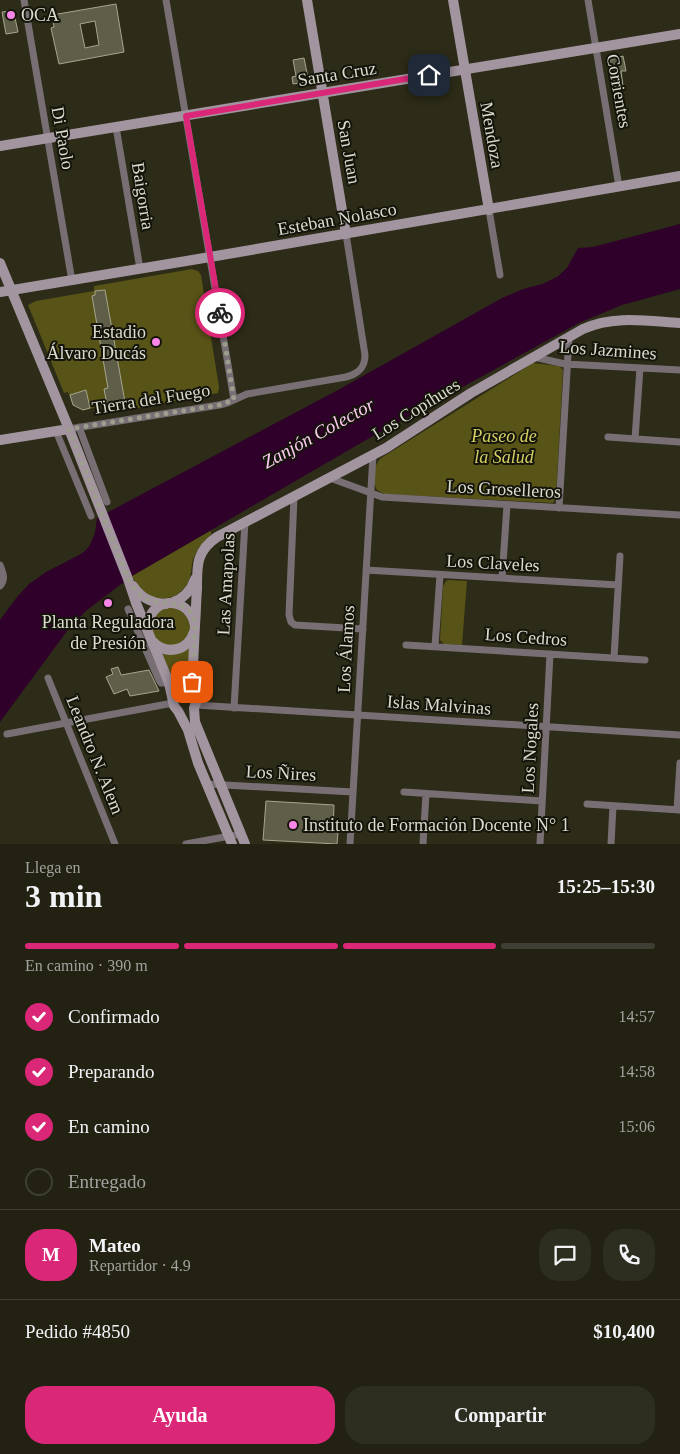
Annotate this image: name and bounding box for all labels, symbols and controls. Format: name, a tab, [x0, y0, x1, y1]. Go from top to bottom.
place label: OCA	[21, 5, 59, 25]
marker: OCA	[5, 9, 17, 21]
street label: Corrientes	[603, 52, 635, 130]
pin	[408, 54, 450, 96]
street label: Santa Cruz	[296, 58, 378, 90]
icon: home	[415, 61, 443, 89]
street label: Mendoza	[476, 100, 508, 170]
street label: Di Paolo	[48, 105, 78, 171]
street label: San Juan	[334, 119, 364, 185]
street label: Baigorria	[128, 161, 158, 231]
street label: Esteban Nolasco	[276, 199, 398, 239]
courier	[195, 288, 245, 338]
icon: bike	[206, 299, 234, 327]
place label: Estadio Álvaro Ducás	[47, 322, 146, 363]
marker: Estadio Álvaro Ducás	[150, 336, 162, 348]
street label: Los Jazmines	[559, 337, 657, 363]
street label: Los Copíhues	[369, 374, 463, 444]
street label: Tierra del Fuego	[91, 380, 211, 418]
water label: Zanjón Colector	[258, 393, 378, 473]
park label: Paseo de la Salud	[470, 426, 537, 467]
street label: Los Groselleros	[446, 476, 562, 502]
street label: Las Amapolas	[213, 532, 239, 636]
street label: Los Claveles	[446, 551, 540, 575]
marker: Planta Reguladora de Presión	[102, 597, 114, 609]
street label: Los Álamos	[333, 605, 358, 693]
place label: Planta Reguladora de Presión	[42, 612, 174, 653]
street label: Los Cedros	[484, 624, 568, 650]
pin	[171, 661, 213, 703]
icon: bag	[178, 668, 206, 696]
street label: Islas Malvinas	[386, 691, 492, 719]
street label: Leandro N. Alem	[62, 693, 128, 817]
street label: Los Nogales	[518, 702, 542, 794]
street label: Los Ñires	[245, 760, 317, 785]
place label: Instituto de Formación Docente N° 1	[303, 815, 570, 835]
marker: Instituto de Formación Docente N° 1	[287, 819, 299, 831]
text: Llega en	[25, 859, 81, 876]
text: 15:25–15:30	[557, 876, 655, 897]
text: 3 min	[25, 878, 102, 914]
text: En camino · 390 m	[25, 957, 148, 974]
icon: check	[25, 1003, 53, 1031]
text: Confirmado	[68, 1006, 160, 1027]
text: 14:57	[619, 1008, 655, 1025]
icon: check	[25, 1058, 53, 1086]
text: Preparando	[68, 1061, 155, 1082]
text: 14:58	[619, 1063, 655, 1080]
icon: check	[25, 1113, 53, 1141]
text: En camino	[68, 1116, 150, 1137]
text: 15:06	[619, 1118, 655, 1135]
text: Entregado	[68, 1171, 146, 1192]
button: chat	[539, 1229, 591, 1281]
button: phone	[603, 1229, 655, 1281]
text: Mateo	[89, 1235, 141, 1256]
text: M	[42, 1244, 60, 1265]
text: Repartidor · 4.9	[89, 1257, 191, 1274]
text: Pedido #4850	[25, 1321, 130, 1342]
text: $10,400	[593, 1321, 655, 1342]
button: Ayuda	[25, 1386, 335, 1444]
button: Compartir	[345, 1386, 655, 1444]

